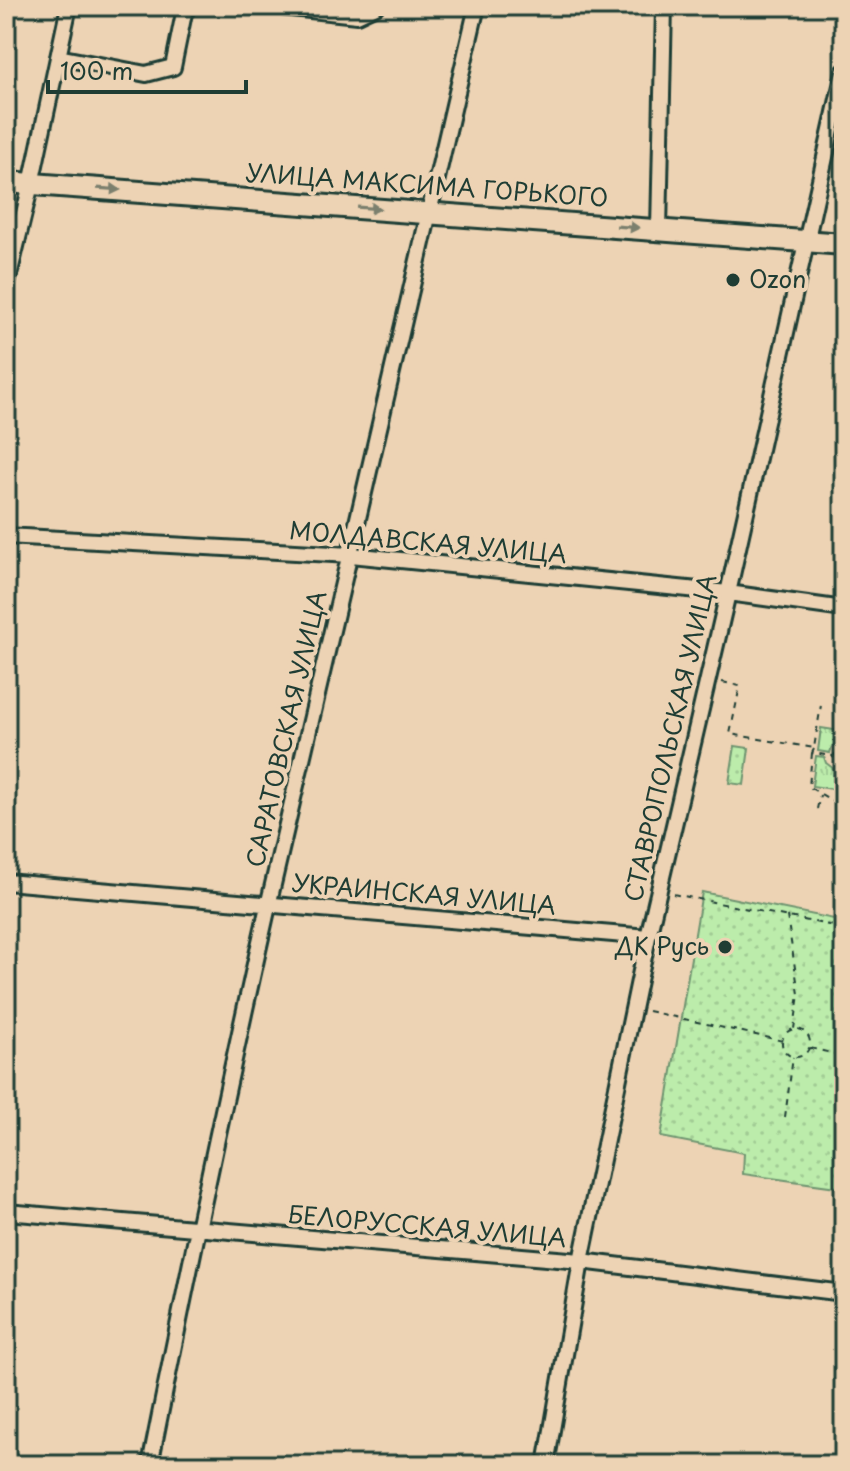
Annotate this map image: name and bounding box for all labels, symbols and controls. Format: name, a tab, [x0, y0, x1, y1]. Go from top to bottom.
scale bar	[48, 44, 246, 94]
text: 100 m	[60, 52, 133, 88]
street label: УЛИЦА МАКСИМА ГОРЬКОГО	[245, 153, 610, 215]
one-way arrow	[97, 183, 122, 196]
one-way arrow	[357, 202, 382, 215]
one-way arrow	[616, 221, 641, 234]
place label: Ozon	[749, 260, 806, 296]
marker: Ozon	[724, 271, 742, 289]
street label: МОЛДАВСКАЯ УЛИЦА	[288, 511, 569, 571]
street label: СТАВРОПОЛЬСКАЯ УЛИЦА	[614, 570, 724, 905]
street label: САРАТОВСКАЯ УЛИЦА	[236, 587, 334, 870]
street label: УКРАИНСКАЯ УЛИЦА	[291, 864, 558, 922]
place label: ДК Русь	[614, 927, 709, 963]
marker: ДК Русь	[716, 938, 734, 956]
street label: БЕЛОРУССКАЯ УЛИЦА	[286, 1195, 568, 1255]

